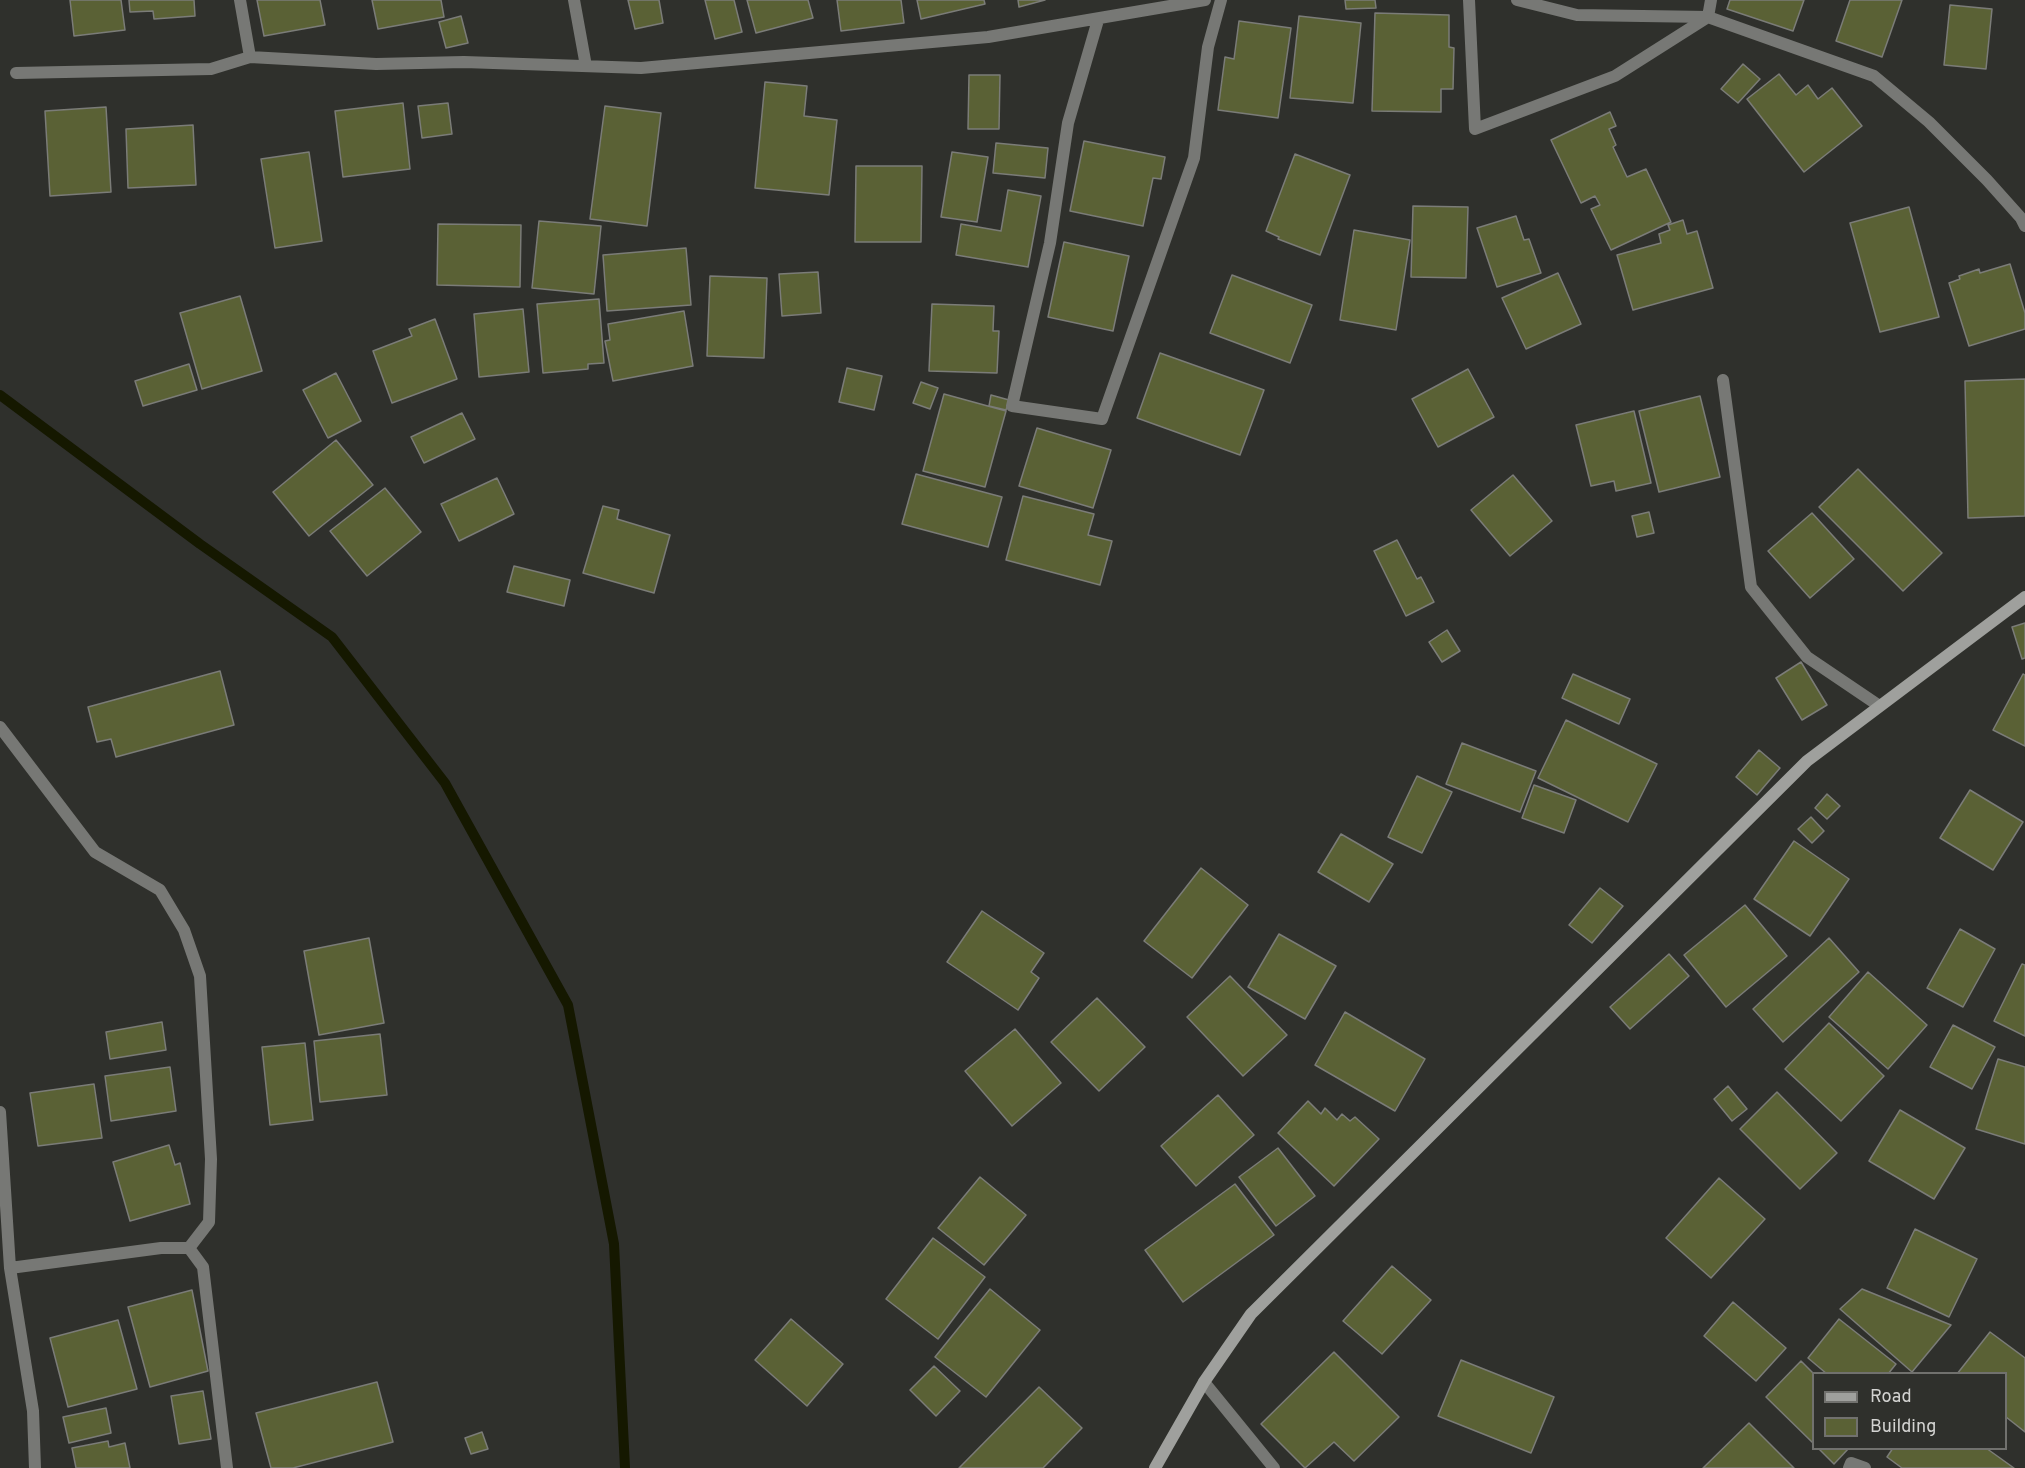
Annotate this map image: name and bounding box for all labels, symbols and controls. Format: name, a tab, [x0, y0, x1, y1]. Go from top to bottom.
legend	[1812, 1372, 2007, 1450]
text: Road	[1870, 1386, 1912, 1409]
text: Building	[1870, 1416, 1936, 1439]

